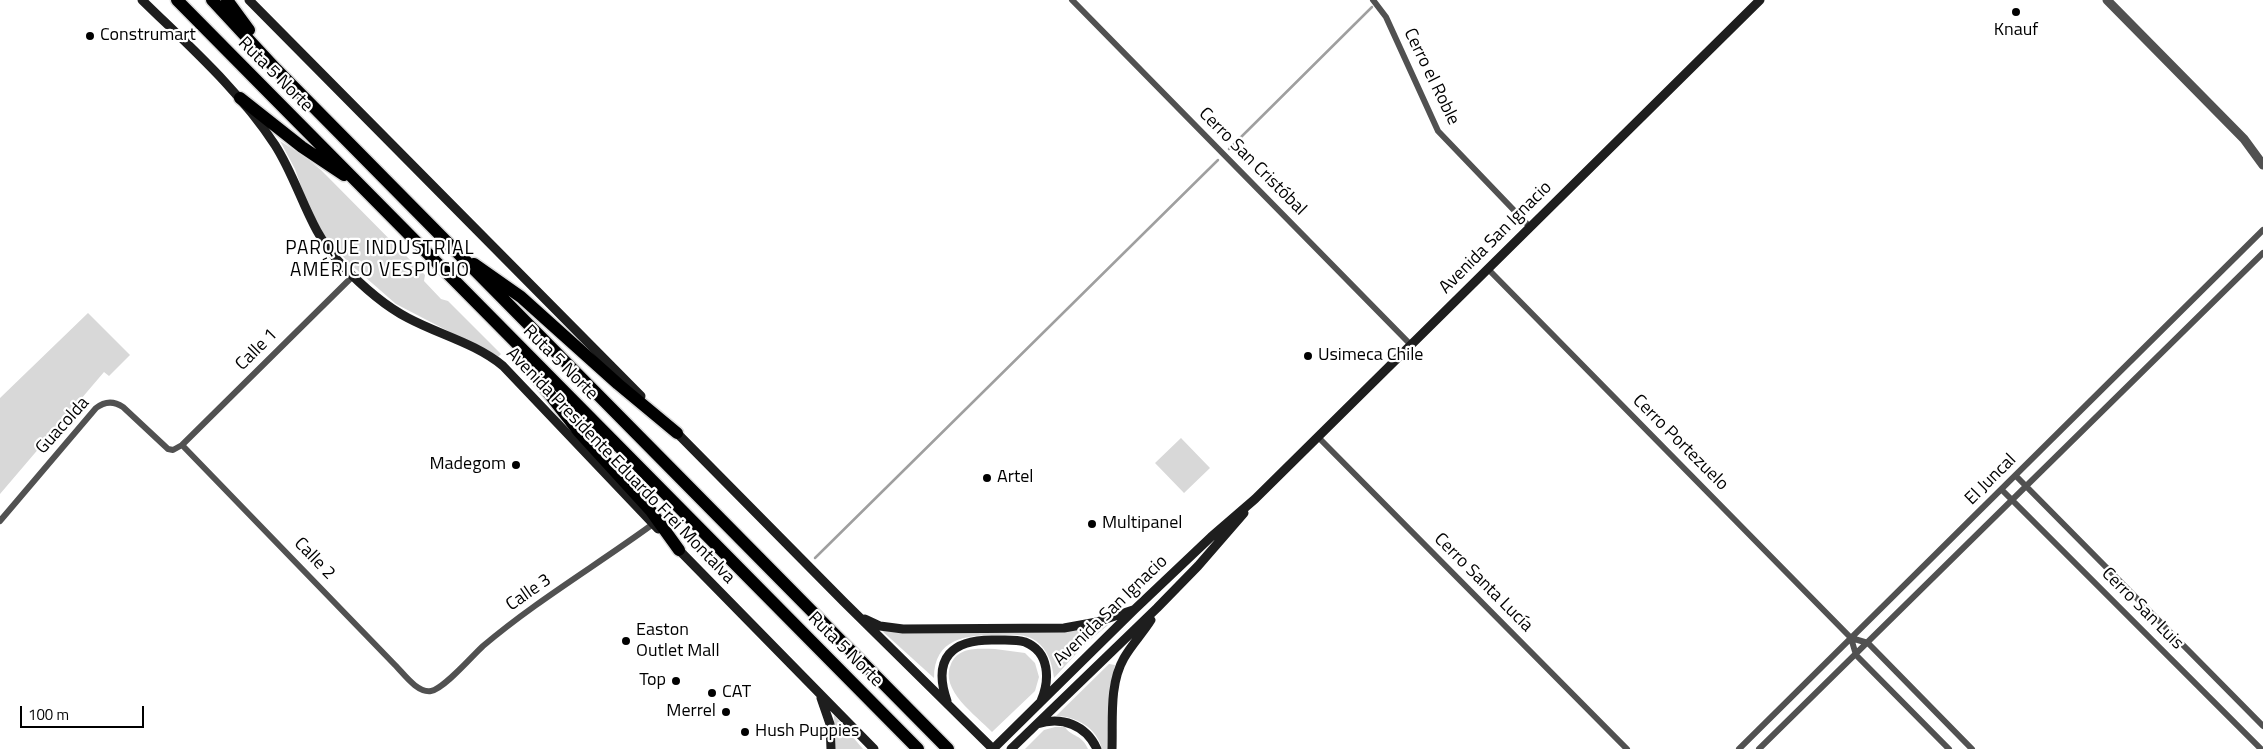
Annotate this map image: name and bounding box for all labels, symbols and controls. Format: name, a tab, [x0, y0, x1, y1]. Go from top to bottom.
marker: Knauf	[2010, 6, 2022, 18]
place label: Knauf	[1994, 20, 2038, 42]
place label: Construmart	[100, 25, 196, 47]
street label: Cerro el Roble	[1398, 25, 1464, 129]
marker: Construmart	[84, 30, 96, 42]
street label: Ruta 5 Norte	[233, 33, 317, 117]
street label: Cerro San Cristóbal	[1194, 104, 1310, 220]
street label: Avenida San Ignacio	[1435, 177, 1557, 299]
district label: PARQUE INDUSTRIAL AMÉRICO VESPUCIO	[283, 238, 477, 282]
street label: Ruta 5 Norte	[518, 321, 602, 405]
street label: Calle 1	[232, 325, 282, 375]
street label: Avenida Presidente Eduardo Frei Montalva	[501, 343, 739, 589]
place label: Usimeca Chile	[1318, 345, 1423, 367]
marker: Usimeca Chile	[1302, 350, 1314, 362]
street label: Cerro Portezuelo	[1628, 391, 1732, 495]
street label: Guacolda	[32, 393, 94, 459]
street label: El Juncal	[1961, 450, 2021, 510]
place label: Madegom	[429, 454, 506, 476]
marker: Madegom	[510, 459, 522, 471]
place label: Artel	[997, 467, 1034, 489]
marker: Artel	[981, 472, 993, 484]
place label: Multipanel	[1102, 513, 1183, 535]
marker: Multipanel	[1086, 518, 1098, 530]
street label: Cerro Santa Lucía	[1429, 529, 1537, 637]
street label: Calle 2	[289, 533, 339, 585]
street label: Avenida San Ignacio	[1050, 551, 1172, 671]
street label: Cerro San Luis	[2096, 563, 2188, 655]
street label: Calle 3	[502, 570, 556, 616]
street label: Ruta 5 Norte	[803, 608, 887, 692]
place label: Easton Outlet Mall	[636, 620, 720, 662]
marker: Easton Outlet Mall	[620, 635, 632, 647]
place label: Top	[639, 670, 666, 692]
marker: Top	[670, 675, 682, 687]
place label: CAT	[722, 682, 751, 704]
marker: CAT	[706, 687, 718, 699]
scale bar	[22, 696, 146, 728]
place label: Merrel	[666, 701, 716, 723]
text: 100 m	[28, 703, 69, 726]
marker: Merrel	[720, 706, 732, 718]
place label: Hush Puppies	[755, 721, 859, 743]
marker: Hush Puppies	[739, 726, 751, 738]

